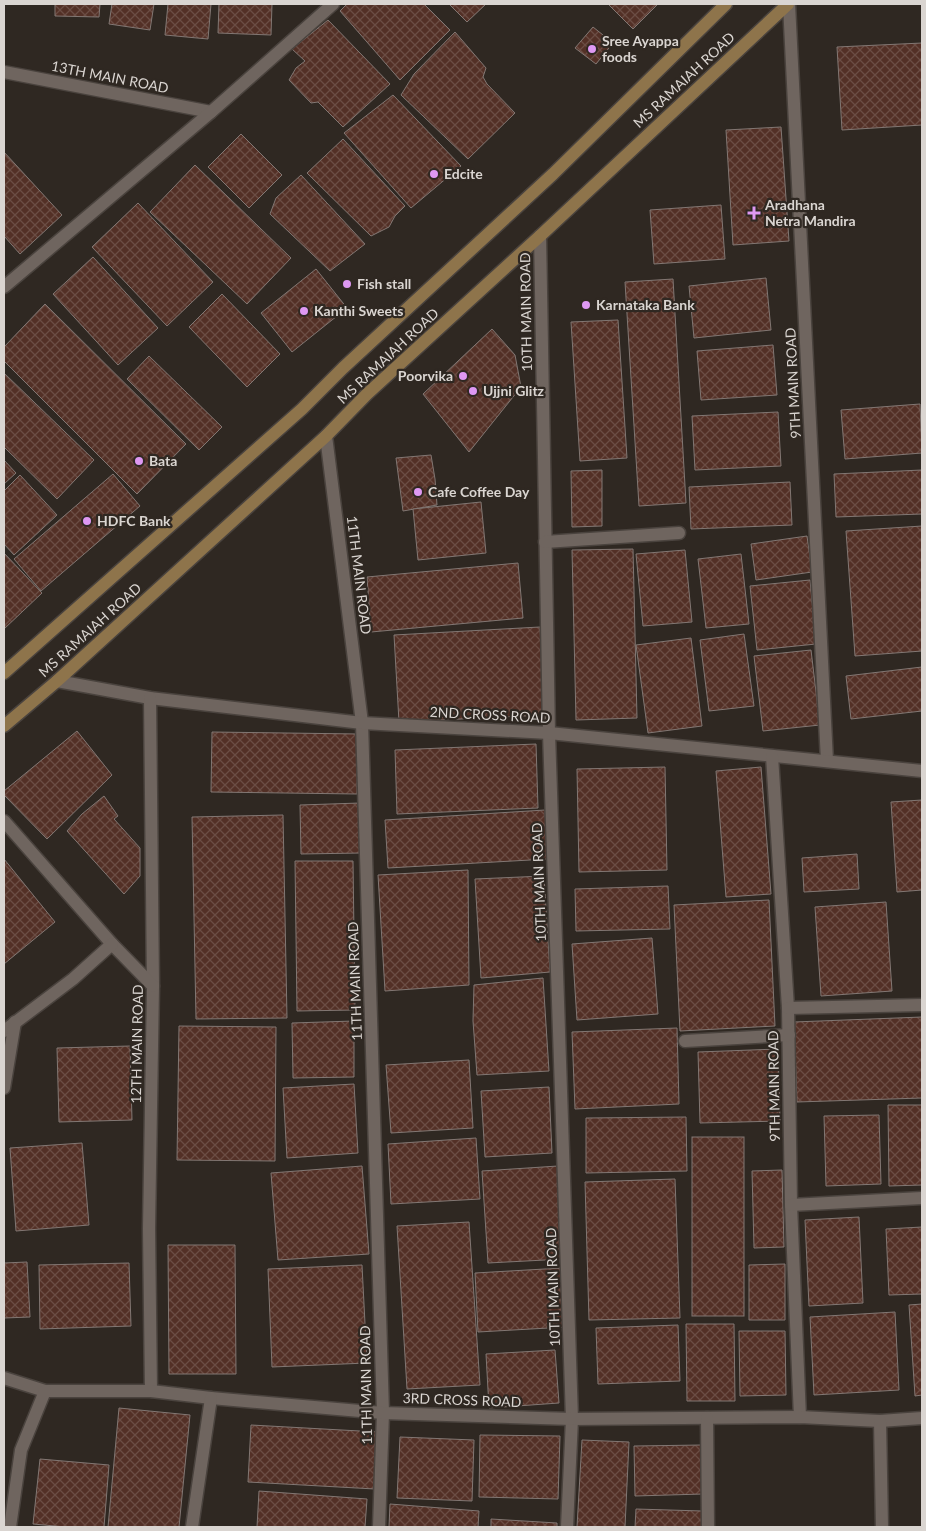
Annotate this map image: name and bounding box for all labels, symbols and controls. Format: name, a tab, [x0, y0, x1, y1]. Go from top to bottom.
street label: MS RAMAIAH ROAD	[629, 28, 738, 131]
place label: Sree Ayappa foods	[602, 32, 679, 65]
marker: Sree Ayappa foods	[586, 43, 598, 55]
street label: 13TH MAIN ROAD	[50, 57, 170, 96]
place label: Edcite	[444, 165, 483, 182]
marker: Edcite	[428, 168, 440, 180]
place label: Aradhana Netra Mandira	[764, 196, 856, 229]
marker: Aradhana Netra Mandira	[747, 206, 761, 220]
street label: 10TH MAIN ROAD	[516, 252, 535, 372]
place label: Fish stall	[357, 275, 411, 292]
marker: Fish stall	[341, 278, 353, 290]
place label: Karnataka Bank	[596, 296, 695, 313]
marker: Karnataka Bank	[580, 299, 592, 311]
place label: Kanthi Sweets	[314, 302, 403, 319]
street label: MS RAMAIAH ROAD	[333, 304, 442, 407]
marker: Kanthi Sweets	[298, 305, 310, 317]
street label: 9TH MAIN ROAD	[781, 327, 804, 439]
place label: Poorvika	[398, 367, 453, 384]
marker: Poorvika	[457, 370, 469, 382]
place label: Ujjni Glitz	[483, 382, 545, 399]
marker: Ujjni Glitz	[467, 385, 479, 397]
place label: Bata	[149, 452, 177, 469]
marker: Bata	[133, 455, 145, 467]
place label: Cafe Coffee Day	[428, 483, 530, 500]
marker: Cafe Coffee Day	[412, 486, 424, 498]
place label: HDFC Bank	[97, 512, 171, 529]
marker: HDFC Bank	[81, 515, 93, 527]
street label: 11TH MAIN ROAD	[344, 515, 375, 635]
street label: MS RAMAIAH ROAD	[35, 579, 145, 680]
street label: 2ND CROSS ROAD	[429, 703, 551, 726]
street label: 10TH MAIN ROAD	[528, 822, 549, 942]
street label: 11TH MAIN ROAD	[344, 921, 365, 1041]
street label: 12TH MAIN ROAD	[127, 984, 146, 1104]
street label: 9TH MAIN ROAD	[764, 1030, 783, 1142]
street label: 10TH MAIN ROAD	[542, 1227, 563, 1347]
street label: 11TH MAIN ROAD	[356, 1325, 375, 1445]
street label: 3RD CROSS ROAD	[402, 1389, 522, 1410]

